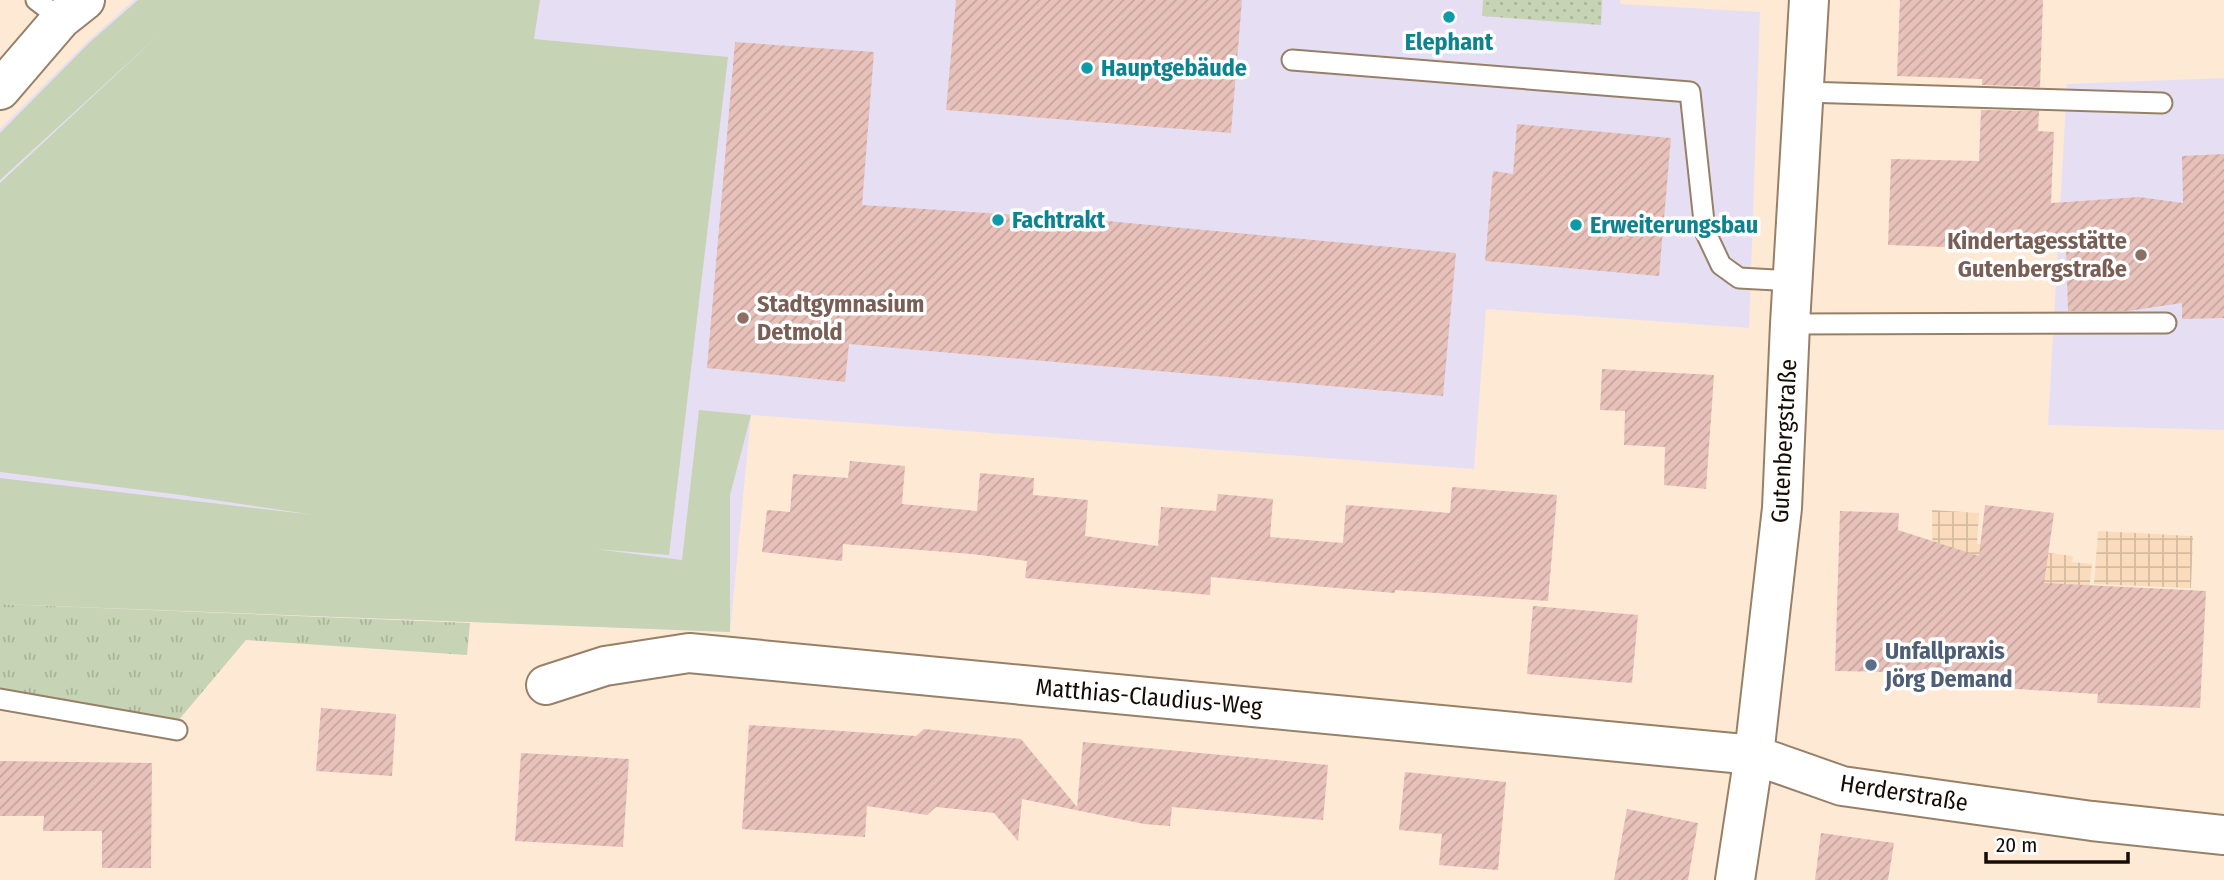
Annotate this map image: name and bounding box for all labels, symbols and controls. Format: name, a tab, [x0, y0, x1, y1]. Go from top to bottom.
marker: Elephant	[1441, 9, 1457, 25]
place label: Elephant	[1405, 28, 1494, 56]
place label: Hauptgebäude	[1101, 54, 1247, 82]
marker: Hauptgebäude	[1079, 60, 1095, 76]
place label: Fachtrakt	[1012, 206, 1106, 234]
place label: Erweiterungsbau	[1590, 211, 1758, 239]
marker: Fachtrakt	[990, 212, 1006, 228]
marker: Erweiterungsbau	[1568, 217, 1584, 233]
place label: Kindertagesstätte Gutenbergstraße	[1947, 227, 2127, 283]
marker: Kindertagesstätte Gutenbergstraße	[2133, 247, 2149, 263]
place label: Stadtgymnasium Detmold	[757, 290, 924, 346]
marker: Stadtgymnasium Detmold	[735, 310, 751, 326]
street label: Gutenbergstraße	[1766, 358, 1802, 524]
place label: Unfallpraxis Jörg Demand	[1884, 637, 2013, 693]
marker: Unfallpraxis Jörg Demand	[1863, 657, 1879, 673]
street label: Matthias-Claudius-Weg	[1035, 673, 1264, 721]
street label: Herderstraße	[1838, 769, 1970, 817]
scale bar	[1986, 820, 2128, 864]
text: 20 m	[1996, 832, 2037, 858]

